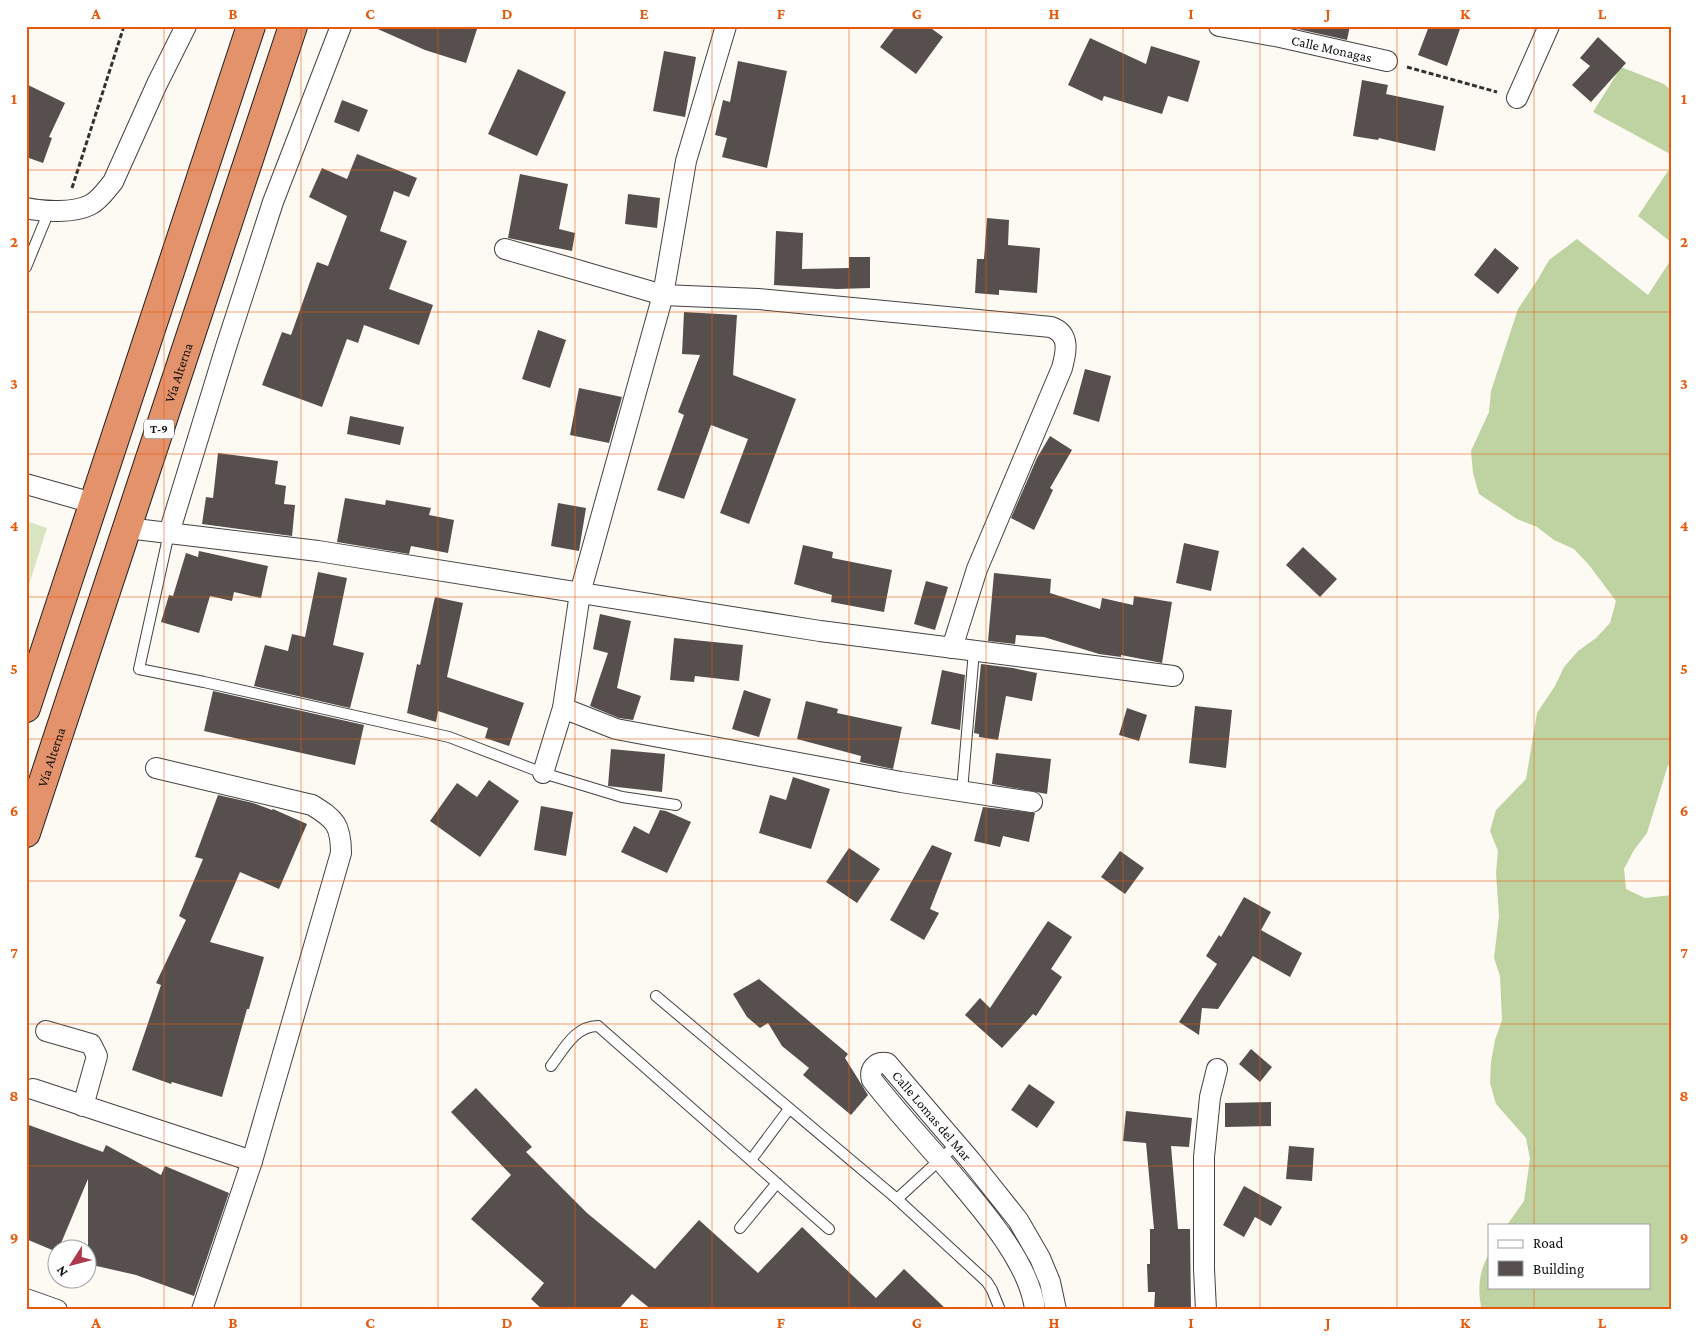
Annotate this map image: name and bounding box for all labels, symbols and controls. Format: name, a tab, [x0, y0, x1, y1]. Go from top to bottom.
text: A	[90, 5, 101, 22]
text: B	[228, 5, 238, 22]
text: C	[365, 5, 375, 22]
text: D	[501, 5, 513, 22]
text: E	[639, 5, 649, 22]
text: F	[777, 5, 786, 22]
text: G	[912, 5, 922, 22]
text: H	[1049, 5, 1060, 22]
text: I	[1188, 5, 1194, 22]
text: J	[1323, 5, 1331, 22]
text: K	[1460, 5, 1471, 22]
text: L	[1598, 5, 1607, 22]
street label: Calle Monagas	[1290, 32, 1374, 65]
text: 1	[11, 90, 17, 107]
text: 1	[1681, 90, 1687, 107]
text: 2	[10, 233, 18, 250]
text: 2	[1680, 233, 1688, 250]
street label: Vía Alterna	[161, 340, 196, 404]
text: 3	[10, 375, 18, 392]
text: 3	[1680, 375, 1688, 392]
road number: T-9	[144, 419, 174, 438]
text: 4	[10, 517, 19, 534]
text: 4	[1680, 517, 1689, 534]
text: 5	[10, 660, 18, 677]
text: 5	[1680, 660, 1688, 677]
street label: Vía Alterna	[34, 725, 69, 789]
text: 6	[10, 802, 18, 819]
text: 6	[1680, 802, 1688, 819]
text: 7	[10, 944, 18, 961]
text: 7	[1680, 944, 1688, 961]
street label: Calle Lomas del Mar	[889, 1067, 975, 1164]
text: 8	[9, 1087, 19, 1104]
text: 8	[1679, 1087, 1689, 1104]
legend	[1488, 1224, 1650, 1288]
text: 9	[10, 1229, 18, 1246]
text: 9	[1680, 1229, 1688, 1246]
text: Road	[1533, 1235, 1564, 1251]
north arrow	[48, 1238, 98, 1288]
text: Building	[1533, 1261, 1584, 1278]
text: N	[52, 1263, 71, 1280]
text: A	[90, 1314, 101, 1331]
text: B	[228, 1314, 238, 1331]
text: C	[365, 1314, 375, 1331]
text: D	[501, 1314, 513, 1331]
text: E	[639, 1314, 649, 1331]
text: F	[777, 1314, 786, 1331]
text: G	[912, 1314, 922, 1331]
text: H	[1049, 1314, 1060, 1331]
text: I	[1188, 1314, 1194, 1331]
text: J	[1323, 1314, 1331, 1331]
text: K	[1460, 1314, 1471, 1331]
text: L	[1598, 1314, 1607, 1331]

